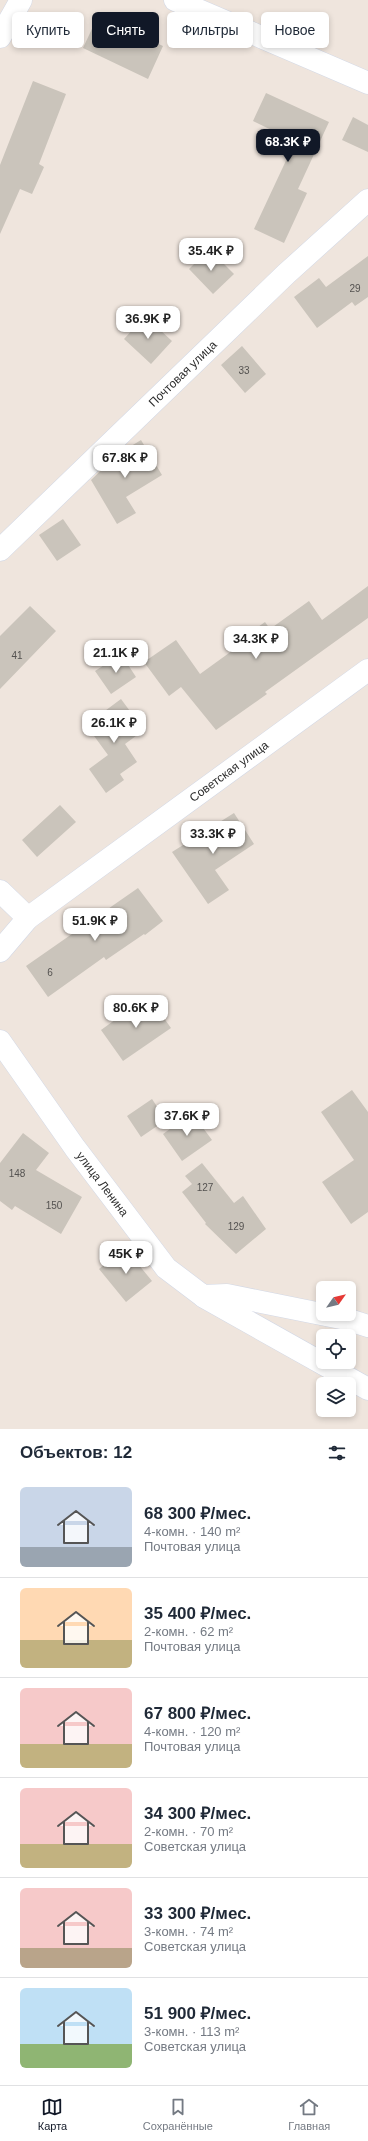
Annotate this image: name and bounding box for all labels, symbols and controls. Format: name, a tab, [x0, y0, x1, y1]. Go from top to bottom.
chip: Купить	[12, 12, 84, 48]
chip: Снять	[92, 12, 159, 48]
chip: Фильтры	[167, 12, 253, 48]
chip: Новое	[261, 12, 329, 48]
pin: 68.3K ₽	[251, 129, 325, 163]
text: 68.3K ₽	[265, 134, 311, 149]
pin: 35.4K ₽	[174, 238, 248, 272]
text: 35.4K ₽	[188, 243, 234, 258]
house number: 29	[349, 283, 361, 294]
pin: 36.9K ₽	[111, 306, 185, 340]
text: 36.9K ₽	[125, 311, 171, 326]
street label: Почтовая улица	[146, 337, 220, 410]
house number: 33	[238, 365, 250, 376]
pin: 67.8K ₽	[88, 445, 162, 479]
text: 67.8K ₽	[102, 450, 148, 465]
pin: 34.3K ₽	[219, 626, 293, 660]
text: 34.3K ₽	[233, 631, 279, 646]
pin: 21.1K ₽	[79, 640, 153, 674]
text: 21.1K ₽	[93, 645, 139, 660]
house number: 41	[11, 650, 23, 661]
pin: 26.1K ₽	[77, 710, 151, 744]
text: 26.1K ₽	[91, 715, 137, 730]
street label: Советская улица	[187, 738, 271, 805]
pin: 33.3K ₽	[176, 821, 250, 855]
text: 33.3K ₽	[190, 826, 236, 841]
pin: 51.9K ₽	[58, 908, 132, 942]
text: 51.9K ₽	[72, 913, 118, 928]
house number: 6	[47, 967, 53, 978]
pin: 80.6K ₽	[99, 995, 173, 1029]
text: 80.6K ₽	[113, 1000, 159, 1015]
pin: 37.6K ₽	[150, 1103, 224, 1137]
text: 37.6K ₽	[164, 1108, 210, 1123]
street label: улица Ленина	[73, 1149, 132, 1220]
house number: 148	[9, 1168, 26, 1179]
house number: 127	[197, 1182, 214, 1193]
house number: 150	[46, 1200, 63, 1211]
house number: 129	[228, 1221, 245, 1232]
pin: 45K ₽	[98, 1241, 154, 1275]
text: 45K ₽	[108, 1246, 144, 1261]
north arrow	[316, 1281, 356, 1321]
map controls	[316, 1281, 356, 1417]
button: locate	[316, 1329, 356, 1369]
button: layers	[316, 1377, 356, 1417]
icon: filters	[326, 1442, 348, 1464]
text: Объектов: 12	[20, 1443, 132, 1462]
icon: home	[52, 1503, 100, 1551]
text: 68 300 ₽/мес.	[144, 1504, 251, 1523]
text: 4-комн. · 140 m²	[144, 1524, 240, 1539]
text: Почтовая улица	[144, 1539, 240, 1554]
icon: home	[52, 1604, 100, 1652]
text: 35 400 ₽/мес.	[144, 1604, 251, 1623]
text: 2-комн. · 62 m²	[144, 1624, 233, 1639]
text: Почтовая улица	[144, 1639, 240, 1654]
icon: home	[52, 1704, 100, 1752]
text: 67 800 ₽/мес.	[144, 1704, 251, 1723]
text: 4-комн. · 120 m²	[144, 1724, 240, 1739]
text: Почтовая улица	[144, 1739, 240, 1754]
icon: home	[52, 1804, 100, 1852]
text: 34 300 ₽/мес.	[144, 1804, 251, 1823]
text: 2-комн. · 70 m²	[144, 1824, 233, 1839]
text: Советская улица	[144, 1839, 246, 1854]
icon: home	[52, 1904, 100, 1952]
text: 33 300 ₽/мес.	[144, 1904, 251, 1923]
text: 3-комн. · 74 m²	[144, 1924, 233, 1939]
text: Советская улица	[144, 1939, 246, 1954]
icon: home	[52, 2004, 100, 2052]
text: 51 900 ₽/мес.	[144, 2004, 251, 2023]
text: 3-комн. · 113 m²	[144, 2024, 239, 2039]
text: Советская улица	[144, 2039, 246, 2054]
tab: Карта	[38, 2096, 67, 2132]
tab: Сохранённые	[143, 2096, 213, 2132]
tab: Главная	[288, 2096, 330, 2132]

